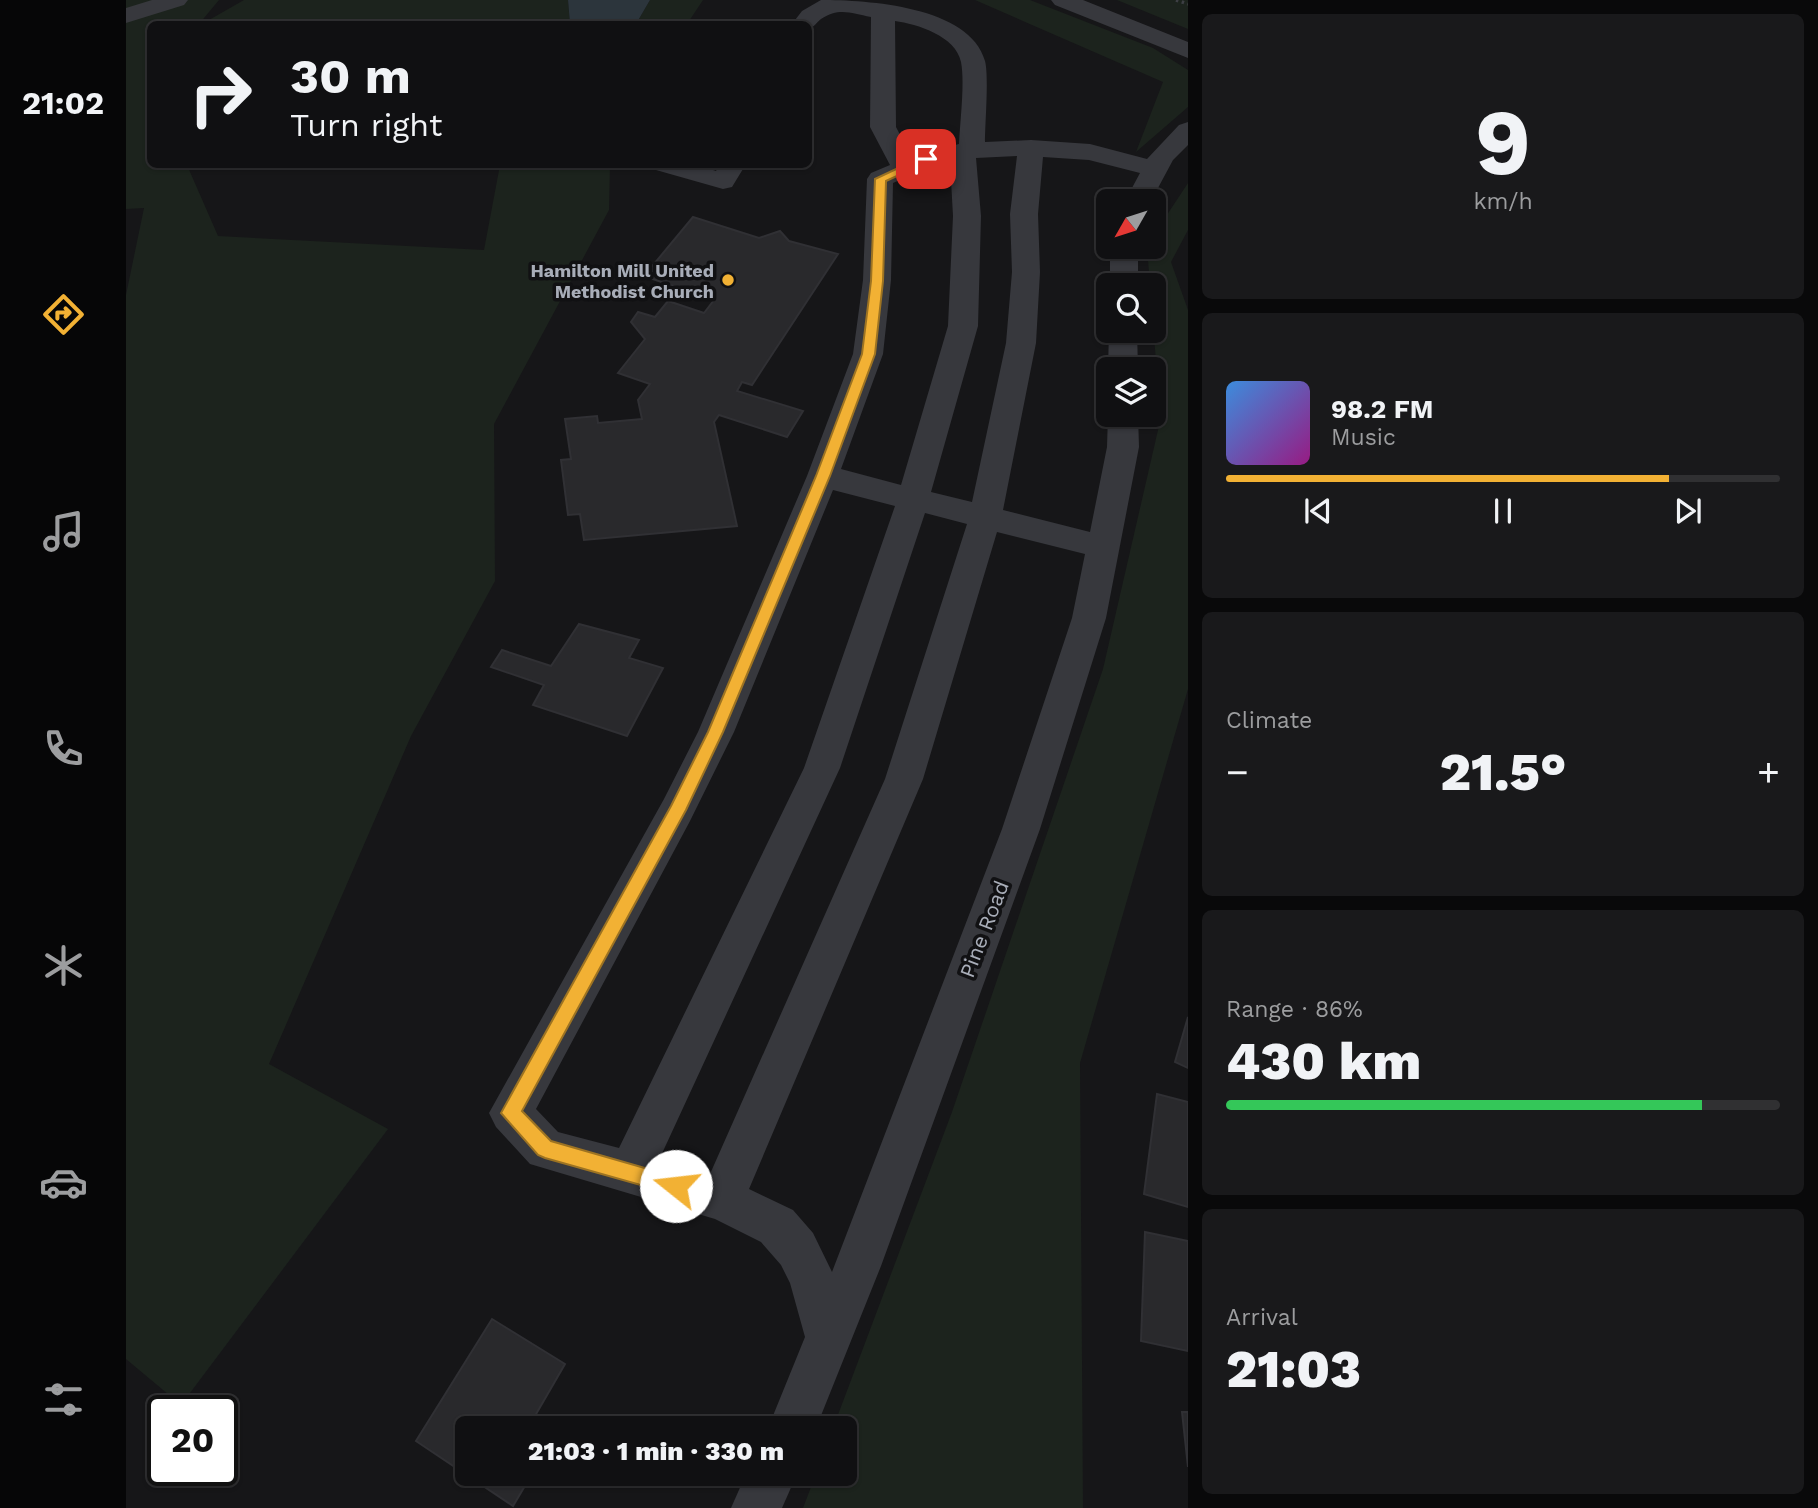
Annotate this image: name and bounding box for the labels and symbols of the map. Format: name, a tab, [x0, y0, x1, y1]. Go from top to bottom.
pin	[896, 129, 956, 189]
north arrow	[1096, 189, 1166, 259]
place label: Hamilton Mill United Methodist Church	[531, 260, 714, 302]
marker: Hamilton Mill United Methodist Church	[720, 272, 736, 288]
street label: Pine Road	[954, 877, 1014, 981]
position arrow	[639, 1149, 713, 1223]
speed limit sign: 20	[147, 1395, 238, 1486]

